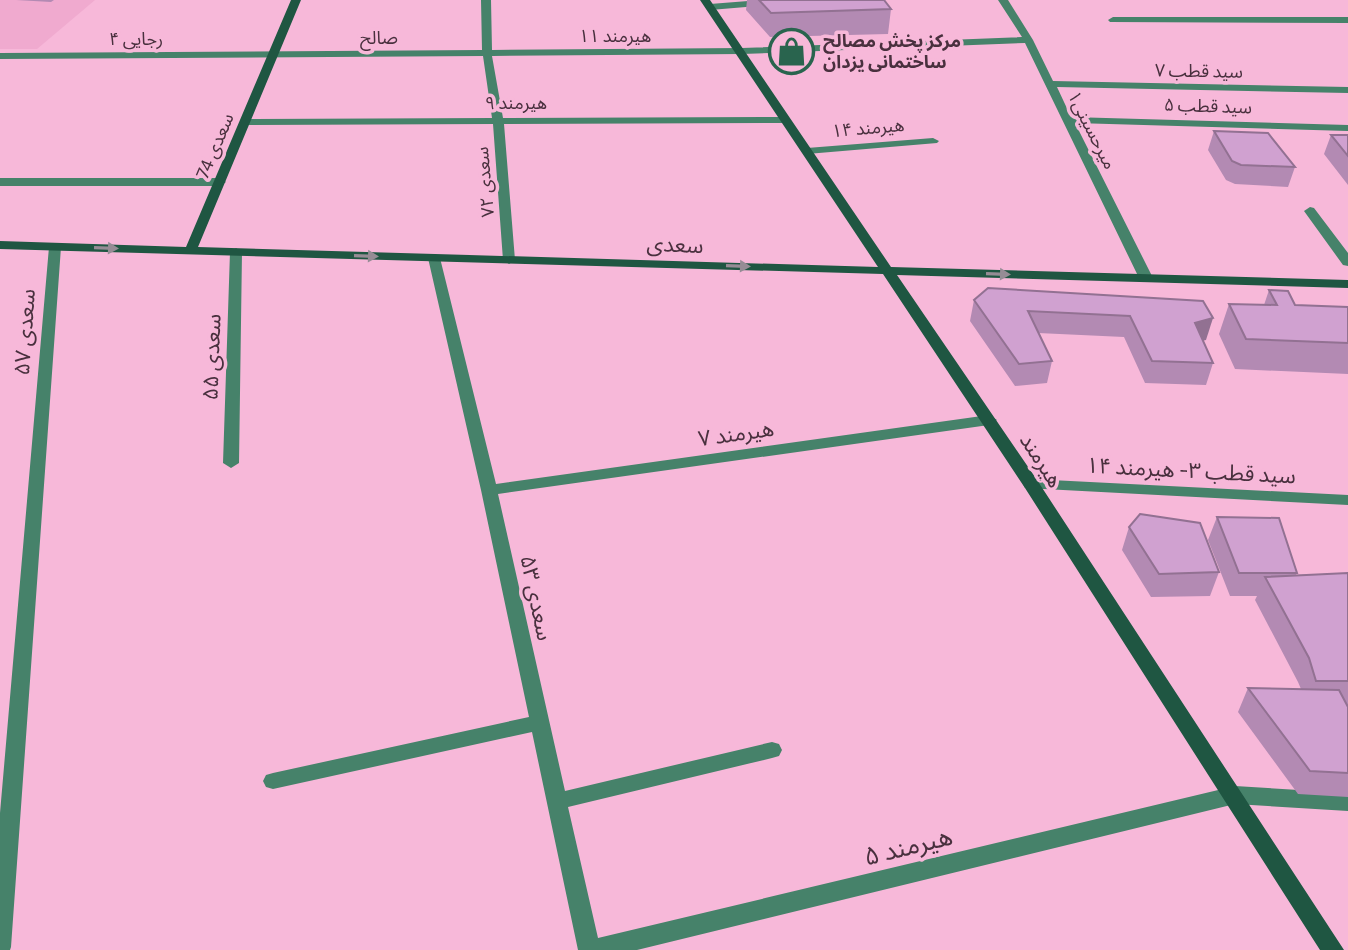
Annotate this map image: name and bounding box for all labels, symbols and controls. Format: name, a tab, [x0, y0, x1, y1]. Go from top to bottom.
street label: هیرمند ۱۱	[579, 24, 651, 47]
street label: صالح	[360, 26, 398, 51]
street label: رجایی ۴	[109, 27, 163, 50]
shop icon: مرکز پخش مصالح ساختمانی یزدان	[768, 27, 816, 75]
place label: مرکز پخش مصالح ساختمانی یزدان	[823, 29, 961, 73]
street label: سید قطب ۷	[1155, 58, 1243, 82]
street label: میرحسینی۱	[1063, 87, 1122, 173]
street label: هیرمند ۹	[485, 91, 547, 114]
street label: سید قطب ۵	[1164, 92, 1252, 118]
street label: سعدی 74	[190, 109, 239, 182]
street label: هیرمند ۱۴	[831, 113, 905, 142]
street label: سعدی ۷۲	[470, 146, 499, 218]
street label: سعدی	[646, 229, 704, 258]
one-way arrow	[94, 242, 119, 255]
one-way arrow	[354, 249, 379, 262]
one-way arrow	[726, 260, 751, 273]
one-way arrow	[986, 267, 1011, 280]
street label: سعدی ۵۷	[7, 288, 40, 376]
street label: سعدی ۵۵	[195, 313, 226, 401]
street label: هیرمند ۷	[696, 414, 776, 451]
street label: هیرمند	[1015, 427, 1070, 492]
street label: سید قطب ۳- هیرمند ۱۴	[1085, 451, 1297, 488]
street label: سعدی ۵۳	[515, 553, 560, 643]
street label: هیرمند ۵	[860, 819, 955, 871]

